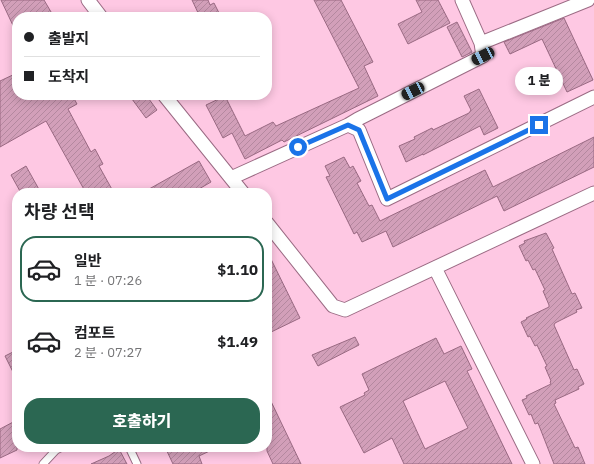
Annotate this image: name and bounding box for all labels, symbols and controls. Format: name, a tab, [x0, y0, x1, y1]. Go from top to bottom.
text: 출발지	[48, 29, 89, 48]
car	[470, 45, 496, 67]
text: 도착지	[48, 67, 89, 86]
callout: 1 분	[515, 67, 563, 95]
text: 1 분	[528, 72, 550, 89]
car	[400, 80, 426, 102]
route end	[530, 116, 548, 134]
route start	[289, 138, 307, 156]
text: 차량 선택	[24, 200, 95, 223]
icon: car	[26, 251, 62, 287]
text: 일반	[74, 251, 102, 270]
text: $1.10	[217, 260, 258, 279]
text: 1 분 · 07:26	[74, 272, 142, 289]
icon: car	[26, 323, 62, 359]
text: 컴포트	[74, 323, 115, 342]
text: $1.49	[217, 332, 258, 351]
text: 2 분 · 07:27	[74, 344, 142, 361]
button: 호출하기	[24, 398, 260, 444]

